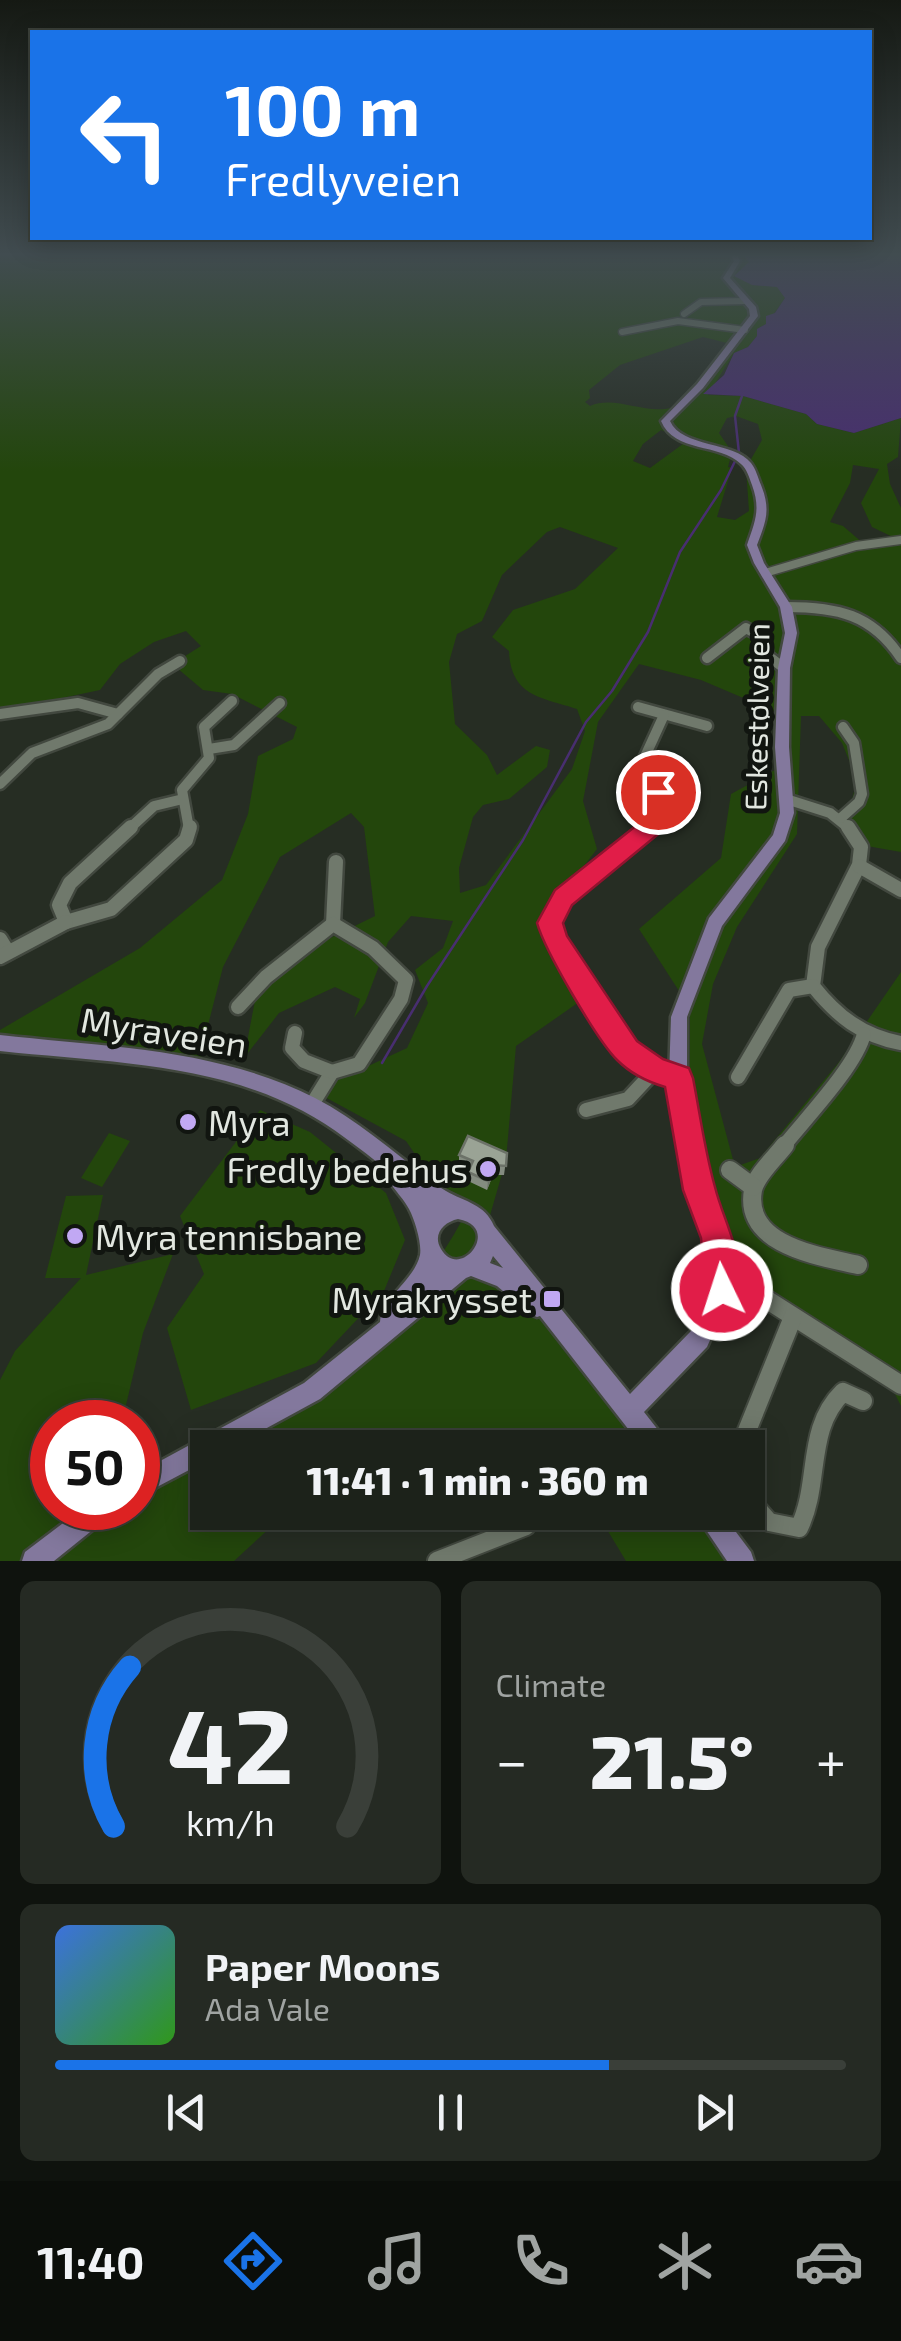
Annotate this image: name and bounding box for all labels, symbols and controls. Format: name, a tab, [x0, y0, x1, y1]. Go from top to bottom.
text: 100 m	[225, 66, 420, 150]
icon: left	[60, 70, 190, 200]
text: Fredlyveien	[225, 151, 461, 205]
street label: Eskestølveien	[736, 623, 776, 811]
pin	[616, 750, 701, 835]
icon: arrive	[631, 765, 686, 820]
street label: Myraveien	[78, 997, 250, 1065]
place label: Myra	[208, 1101, 290, 1143]
marker: Myra	[177, 1111, 199, 1133]
place label: Fredly bedehus	[226, 1148, 468, 1190]
marker: Fredly bedehus	[477, 1158, 499, 1180]
place label: Myra tennisbane	[95, 1215, 362, 1257]
marker: Myra tennisbane	[64, 1225, 86, 1247]
position arrow	[670, 1238, 774, 1342]
place label: Myrakrysset	[331, 1278, 532, 1320]
marker: Myrakrysset	[541, 1288, 563, 1310]
speed limit sign: 50	[30, 1400, 160, 1530]
text: 11:41 · 1 min · 360 m	[306, 1457, 649, 1503]
text: Climate	[496, 1665, 606, 1703]
text: 42	[167, 1680, 294, 1805]
text: 21.5°	[590, 1714, 754, 1804]
text: −	[496, 1726, 528, 1792]
text: +	[816, 1726, 846, 1792]
text: km/h	[186, 1800, 275, 1843]
text: Paper Moons	[205, 1943, 441, 1989]
text: Ada Vale	[205, 1989, 330, 2027]
icon: previous	[159, 2085, 214, 2140]
icon: pause	[423, 2085, 478, 2140]
icon: next	[687, 2085, 742, 2140]
icon: directions	[218, 2226, 288, 2296]
icon: music	[362, 2226, 432, 2296]
icon: phone	[506, 2226, 576, 2296]
icon: climate	[650, 2226, 720, 2296]
icon: car	[794, 2226, 864, 2296]
text: 11:40	[37, 2234, 144, 2288]

